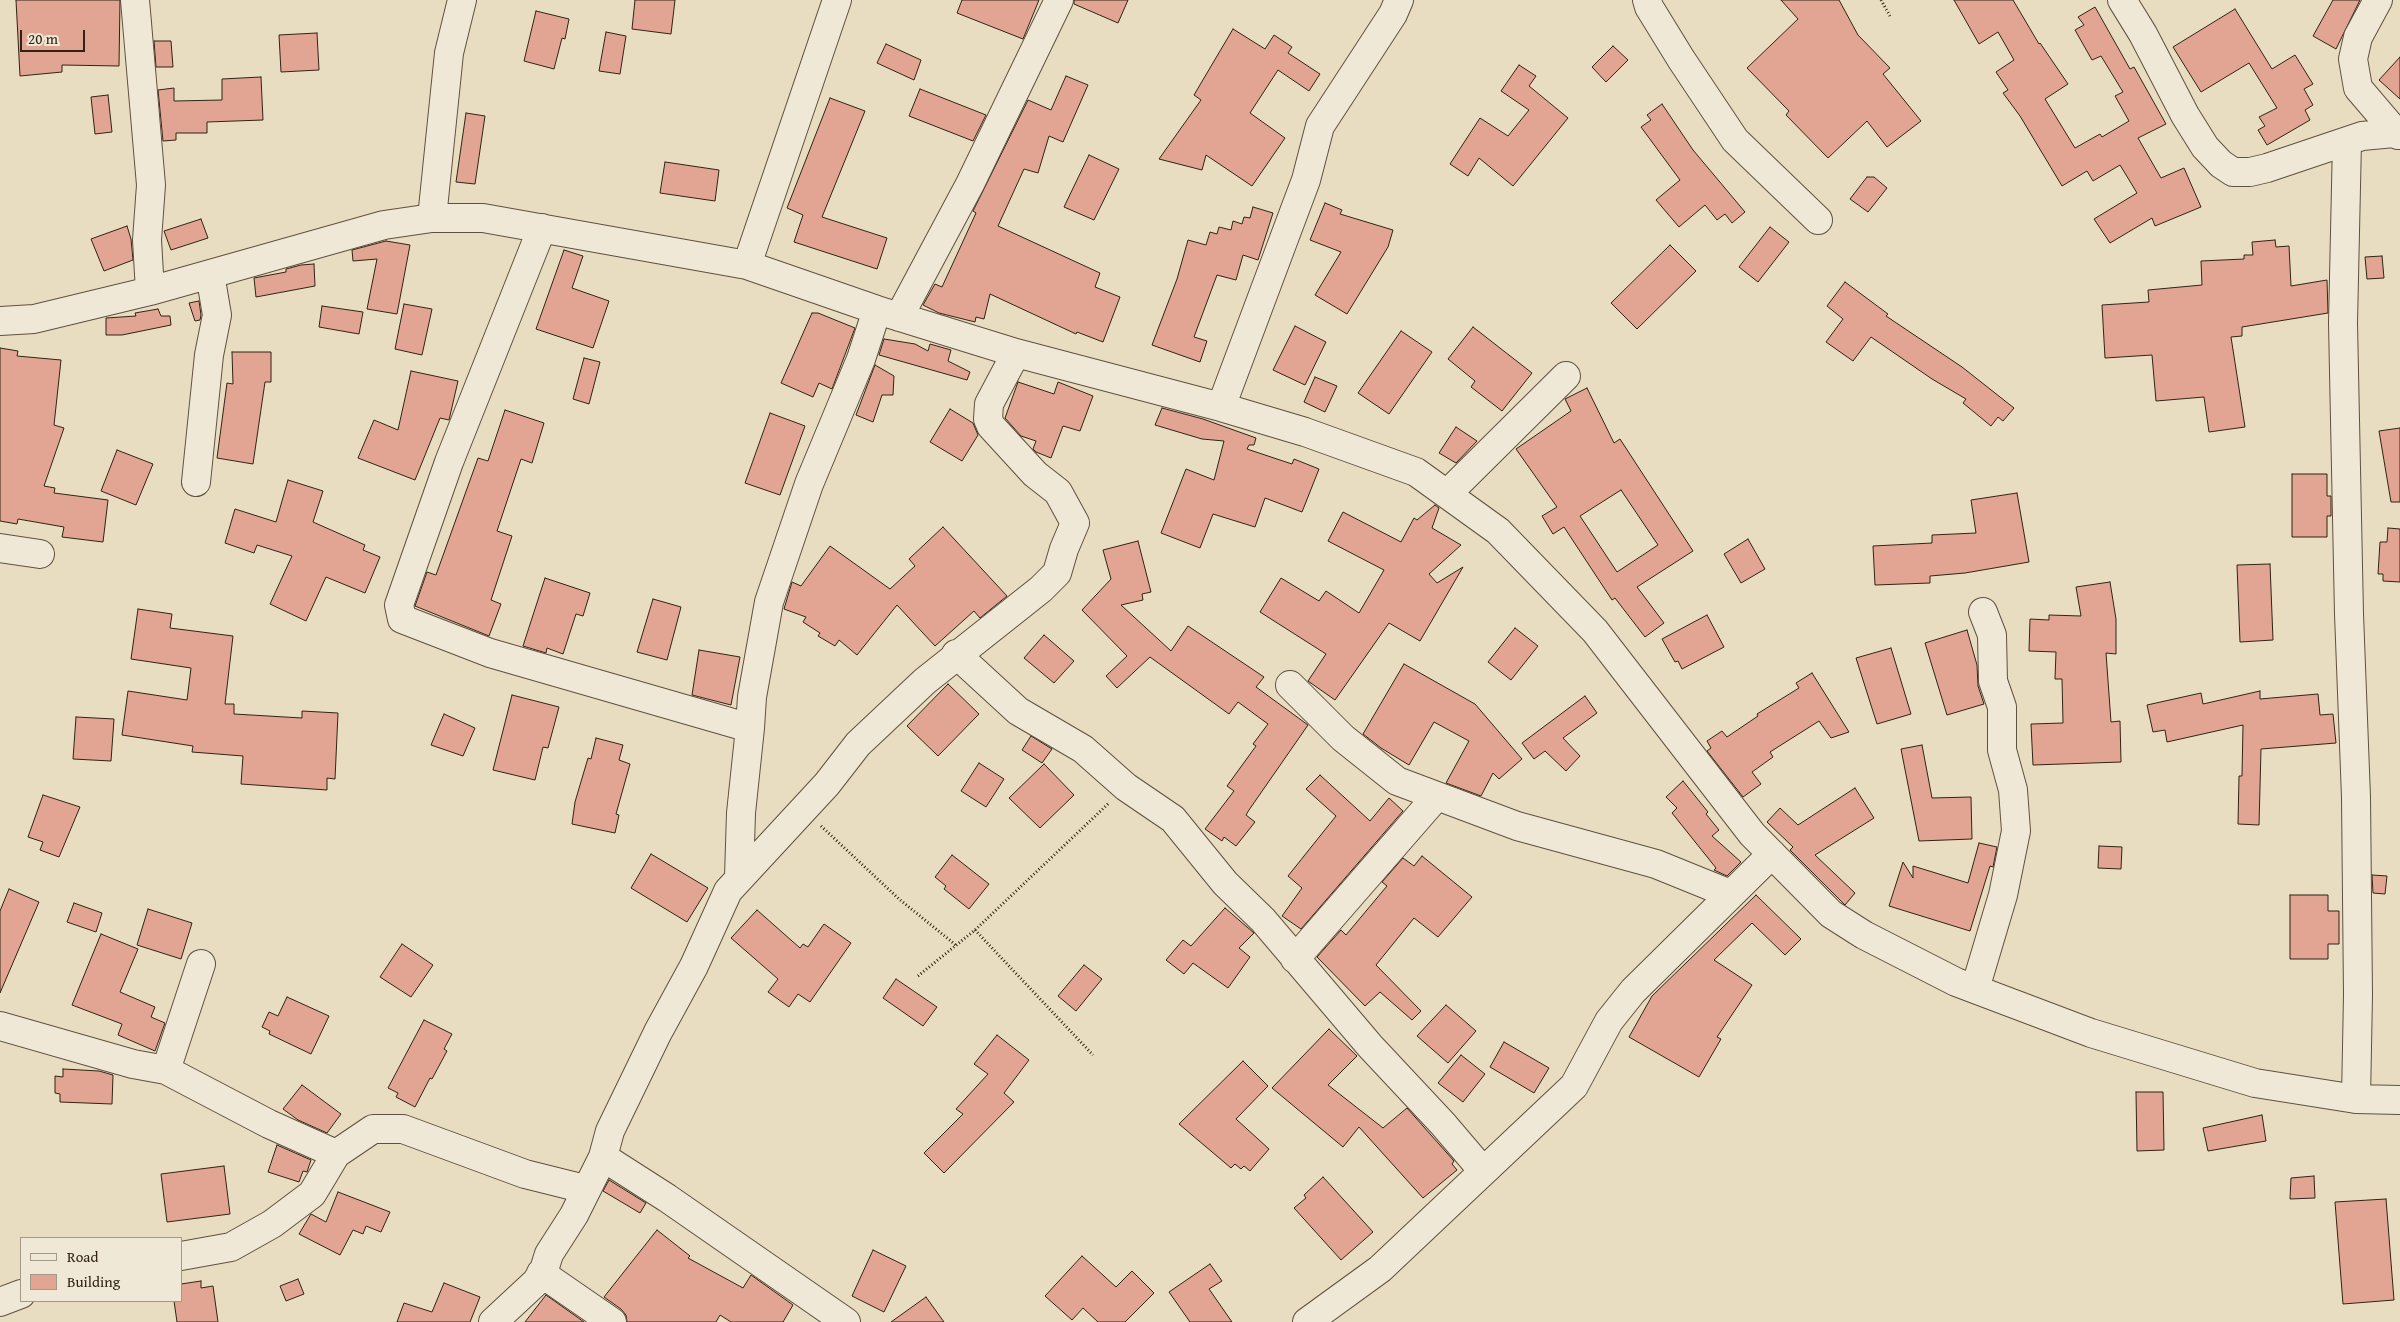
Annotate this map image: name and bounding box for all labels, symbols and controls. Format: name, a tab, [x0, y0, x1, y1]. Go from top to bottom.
scale bar	[22, 20, 88, 52]
text: 20 m	[28, 28, 58, 49]
legend	[20, 1237, 182, 1302]
text: Road	[67, 1246, 98, 1267]
text: Building	[67, 1271, 120, 1292]

